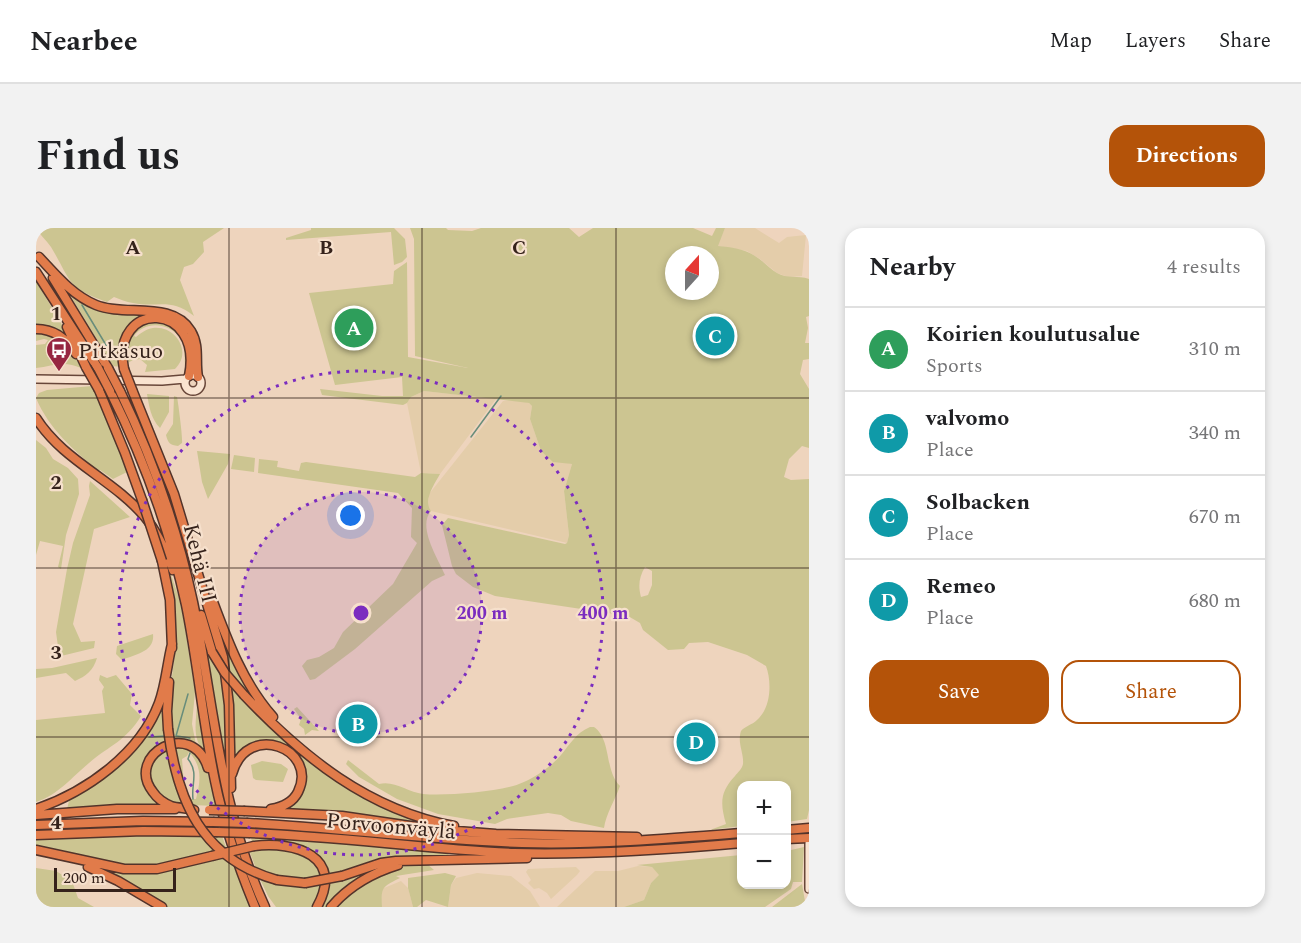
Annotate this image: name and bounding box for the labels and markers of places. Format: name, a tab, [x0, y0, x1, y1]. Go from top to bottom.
pin: A	[334, 306, 374, 350]
pin: C	[696, 314, 734, 358]
bus stop icon: Pitkäsuo	[44, 335, 74, 373]
place label: Pitkäsuo	[78, 335, 163, 368]
centre of rings	[351, 603, 371, 623]
pin: B	[338, 702, 378, 746]
pin: D	[676, 720, 716, 764]

